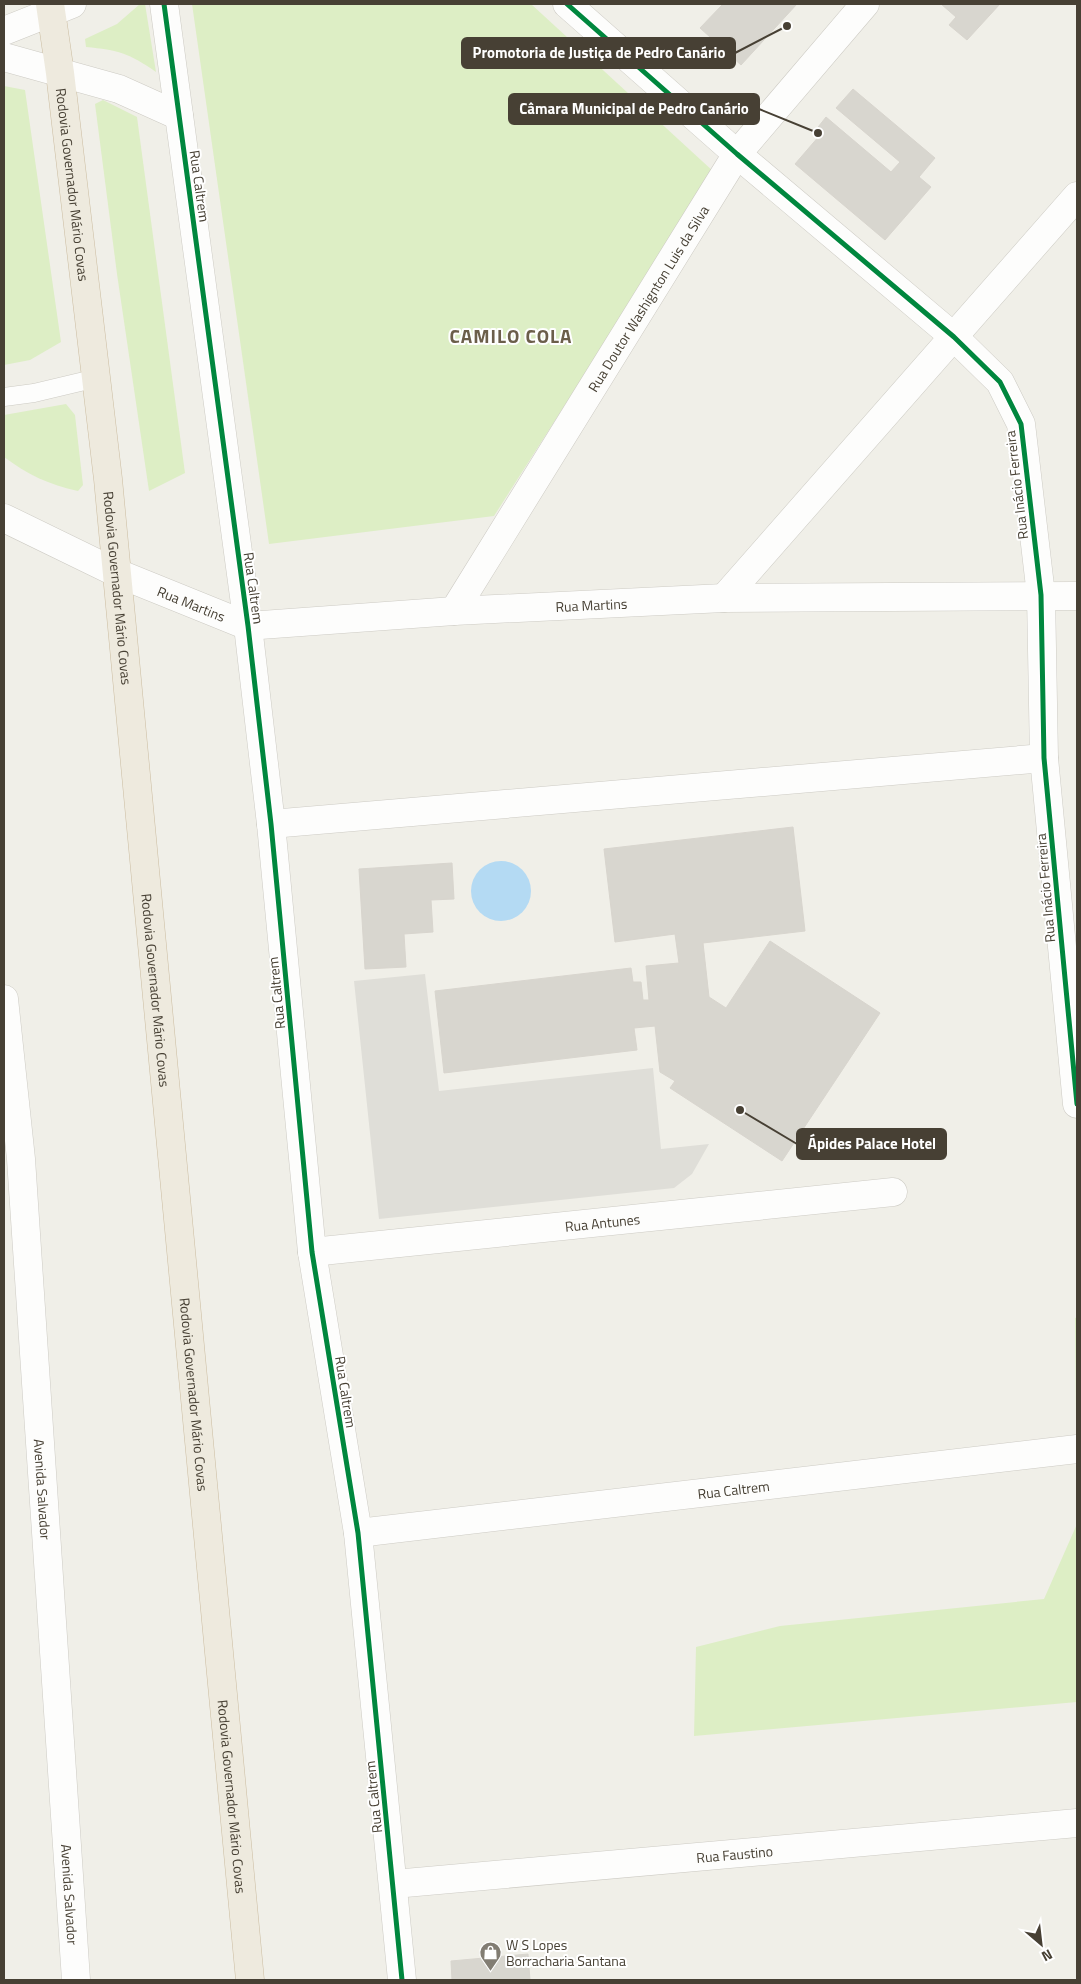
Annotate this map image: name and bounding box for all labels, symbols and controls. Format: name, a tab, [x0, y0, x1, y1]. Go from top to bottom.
callout: Promotoria de Justiça de Pedro Canário	[462, 38, 735, 68]
text: Promotoria de Justiça de Pedro Canário	[473, 41, 725, 64]
street label: Rodovia Governador Mário Covas	[51, 87, 95, 282]
callout: Câmara Municipal de Pedro Canário	[509, 94, 759, 124]
text: Câmara Municipal de Pedro Canário	[519, 97, 749, 120]
street label: Rua Caltrem	[185, 149, 215, 223]
street label: Rua Doutor Washignton Luis da Silva	[582, 201, 714, 396]
district label: CAMILO COLA	[450, 321, 572, 350]
street label: Rua Inácio Ferreira	[999, 429, 1033, 541]
street label: Rodovia Governador Mário Covas	[99, 490, 138, 686]
street label: Rua Caltrem	[239, 551, 269, 625]
street label: Rua Martins	[154, 580, 229, 626]
street label: Rua Martins	[555, 592, 628, 617]
street label: Rua Inácio Ferreira	[1030, 833, 1060, 943]
street label: Rodovia Governador Mário Covas	[137, 892, 176, 1088]
street label: Rua Caltrem	[262, 956, 290, 1030]
callout: Ápides Palace Hotel	[797, 1129, 946, 1159]
text: Ápides Palace Hotel	[808, 1132, 936, 1155]
street label: Rua Antunes	[564, 1208, 641, 1236]
street label: Rodovia Governador Mário Covas	[175, 1297, 214, 1492]
street label: Rua Caltrem	[330, 1355, 362, 1429]
street label: Avenida Salvador	[29, 1438, 57, 1541]
street label: Rua Caltrem	[696, 1475, 771, 1504]
street label: Rodovia Governador Mário Covas	[213, 1699, 252, 1894]
street label: Rua Caltrem	[359, 1760, 387, 1834]
street label: Rua Faustino	[695, 1840, 774, 1867]
street label: Avenida Salvador	[56, 1843, 84, 1946]
north arrow	[1016, 1919, 1066, 1969]
place label: W S Lopes Borracharia Santana	[506, 1934, 626, 1971]
shop icon: W S Lopes Borracharia Santana	[478, 1940, 502, 1971]
text: N	[1038, 1944, 1057, 1967]

